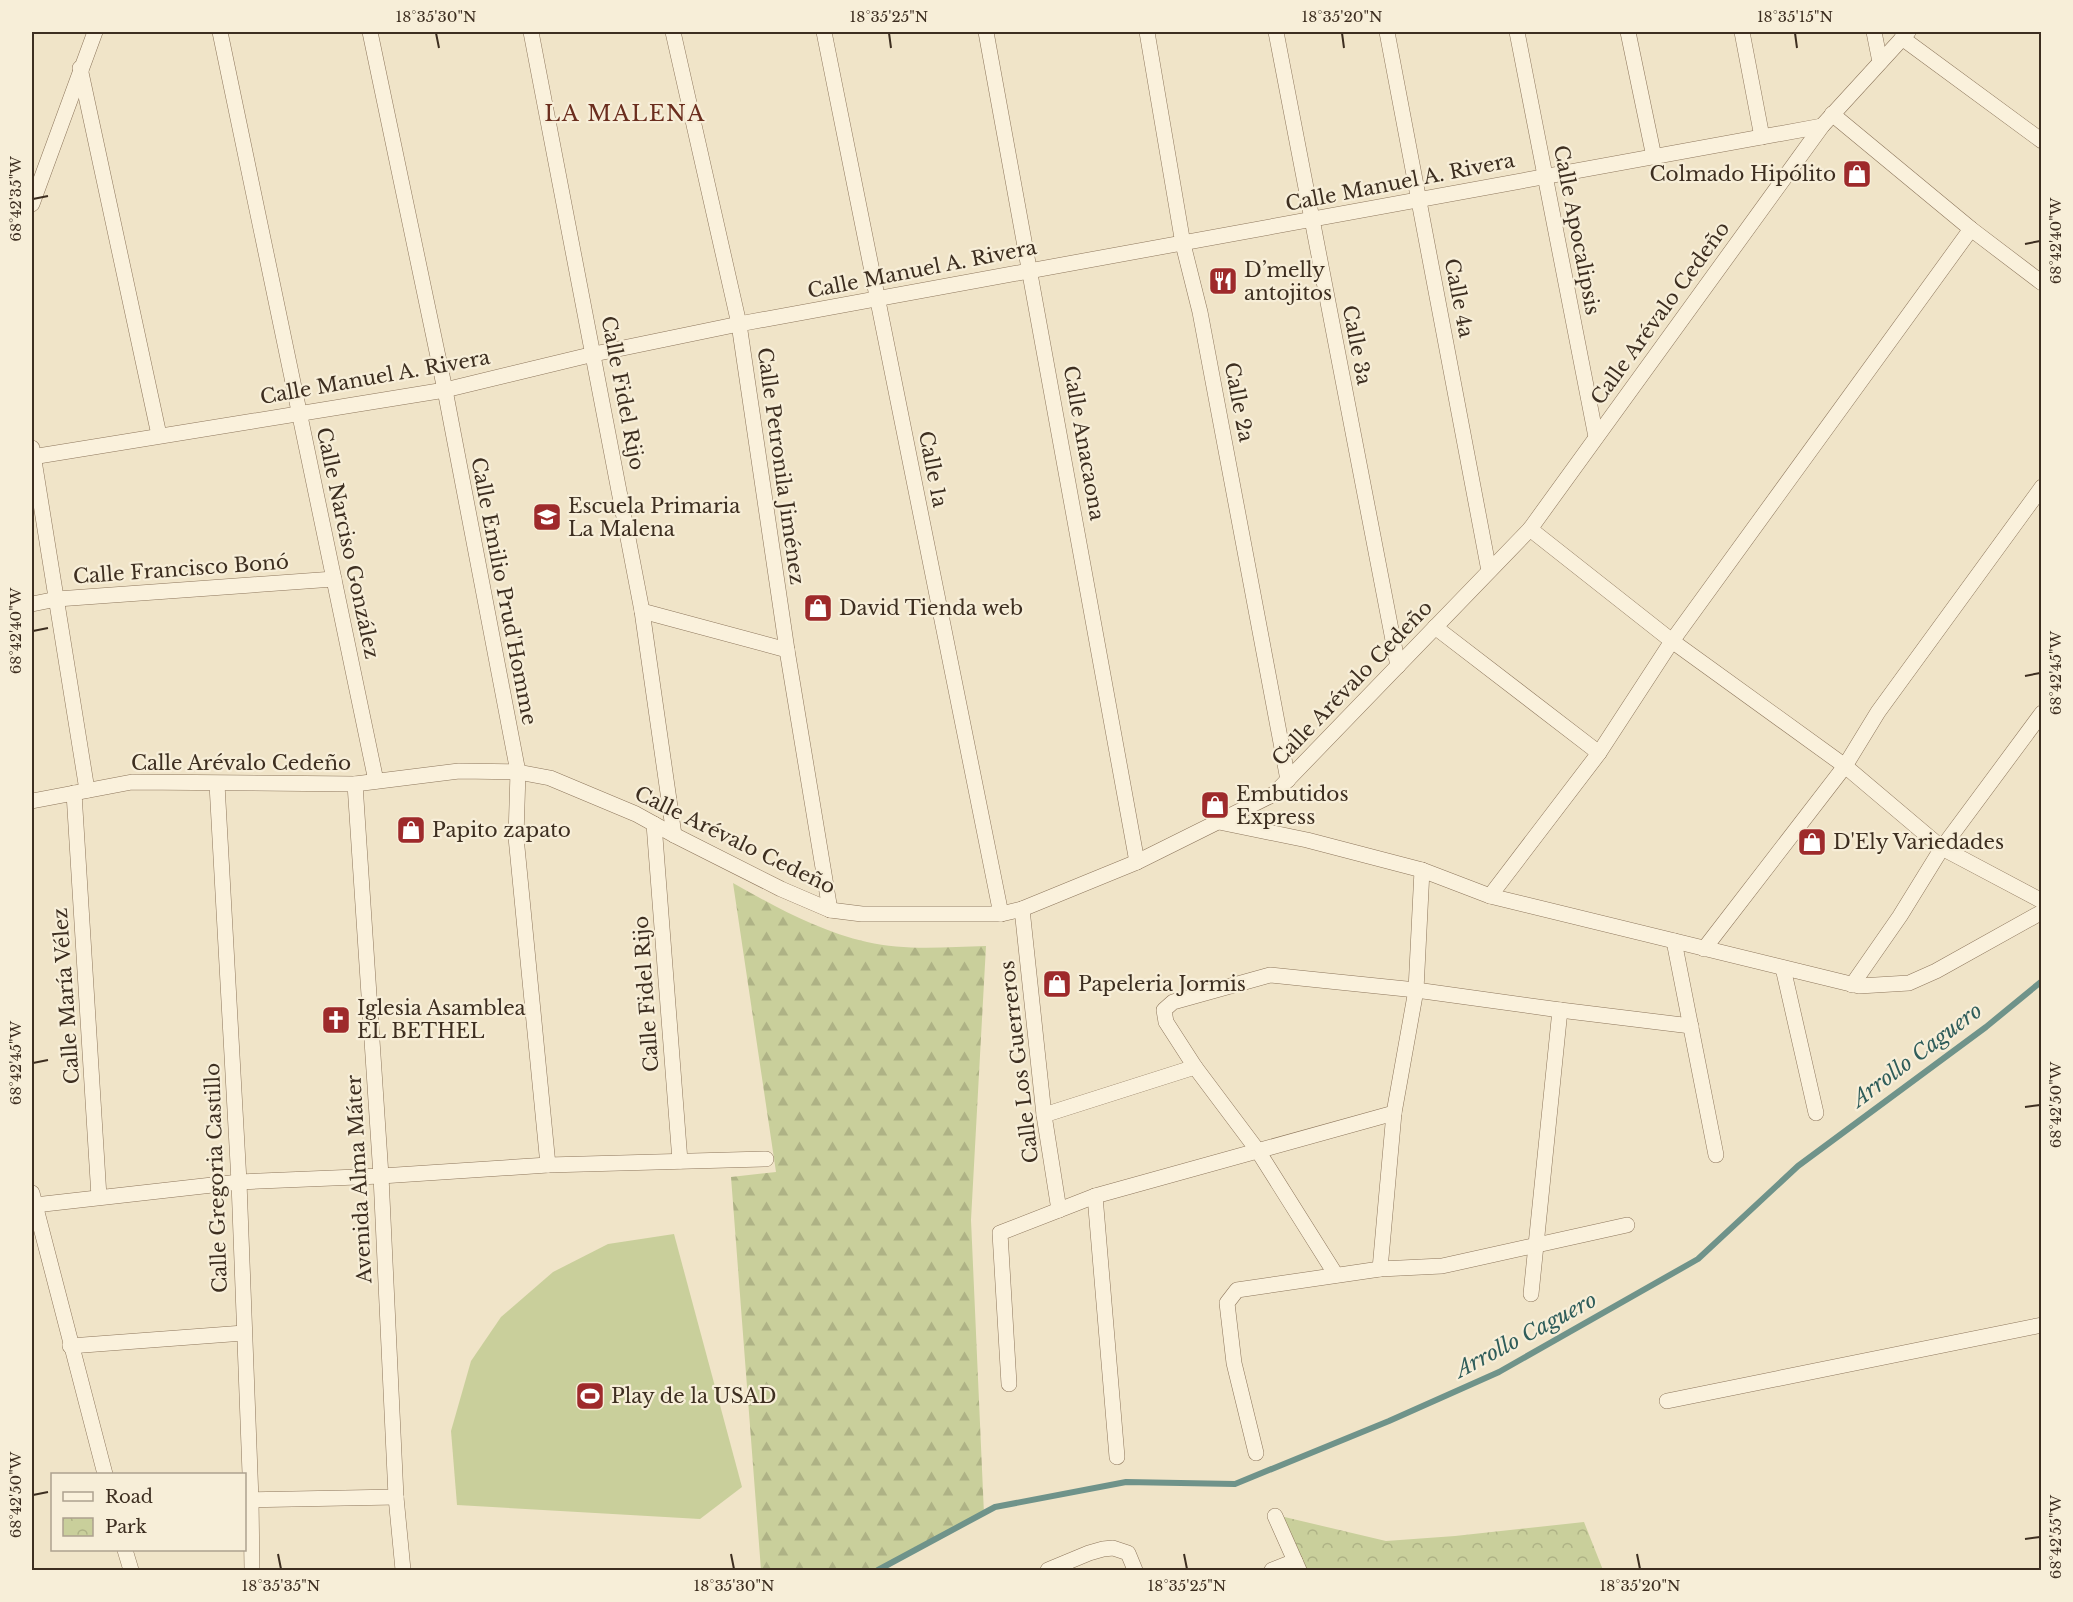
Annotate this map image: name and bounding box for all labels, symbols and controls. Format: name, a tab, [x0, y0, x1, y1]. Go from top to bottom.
text: 18°35'30"N	[396, 7, 476, 26]
text: 18°35'25"N	[850, 7, 928, 26]
text: 18°35'20"N	[1302, 7, 1382, 26]
text: 18°35'15"N	[1757, 7, 1833, 26]
district label: LA MALENA	[544, 100, 706, 127]
street label: Calle Apocalipsis	[1549, 143, 1605, 317]
street label: Calle Manuel A. Rivera	[1283, 148, 1518, 216]
text: 68°42'35"W	[6, 156, 25, 242]
shop icon: Colmado Hipólito	[1841, 158, 1873, 190]
place label: Colmado Hipólito	[1650, 162, 1836, 186]
text: 68°42'40"W	[2046, 197, 2065, 284]
street label: Calle Arévalo Cedeño	[1586, 217, 1734, 409]
street label: Calle Manuel A. Rivera	[805, 235, 1040, 303]
street label: Calle 4a	[1440, 256, 1479, 341]
place label: D’melly antojitos	[1244, 258, 1332, 305]
restaurant icon: D’melly antojitos	[1207, 265, 1239, 297]
street label: Calle 3a	[1338, 303, 1377, 388]
street label: Calle Fidel Rijo	[596, 314, 650, 472]
street label: Calle Manuel A. Rivera	[258, 345, 493, 409]
street label: Calle Petronila Jiménez	[752, 346, 810, 586]
street label: Calle 2a	[1220, 360, 1259, 445]
street label: Calle Anacaona	[1059, 364, 1110, 523]
street label: Calle Narciso González	[312, 425, 384, 661]
street label: Calle 1a	[914, 429, 952, 510]
street label: Calle Emilio Prud'Homme	[466, 455, 542, 727]
place label: Escuela Primaria La Malena	[568, 494, 741, 541]
school or university icon: Escuela Primaria La Malena	[531, 501, 563, 533]
street label: Calle Francisco Bonó	[72, 549, 290, 589]
text: 68°42'40"W	[6, 587, 25, 674]
shop icon: David Tienda web	[802, 592, 834, 624]
street label: Calle Arévalo Cedeño	[1267, 595, 1437, 771]
place label: David Tienda web	[839, 596, 1023, 620]
text: 68°42'45"W	[2046, 630, 2065, 715]
street label: Calle Arévalo Cedeño	[131, 751, 351, 775]
street label: Calle Arévalo Cedeño	[631, 781, 839, 899]
place label: Embutidos Express	[1236, 782, 1349, 829]
shop icon: Embutidos Express	[1199, 789, 1231, 821]
shop icon: Papito zapato	[395, 814, 427, 846]
place label: Papito zapato	[432, 818, 571, 842]
shop icon: D'Ely Variedades	[1796, 826, 1828, 858]
place label: D'Ely Variedades	[1833, 830, 2004, 854]
street label: Calle María Vélez	[48, 907, 84, 1085]
street label: Calle Fidel Rijo	[629, 915, 663, 1073]
street label: Calle Los Guerreros	[995, 959, 1043, 1165]
shop icon: Papeleria Jormis	[1041, 968, 1073, 1000]
place label: Papeleria Jormis	[1078, 972, 1246, 996]
place label: Iglesia Asamblea EL BETHEL	[357, 996, 527, 1043]
water label: Arrollo Caguero	[1844, 998, 1987, 1114]
church icon: Iglesia Asamblea EL BETHEL	[320, 1004, 352, 1036]
text: 68°42'45"W	[6, 1020, 25, 1105]
text: 68°42'50"W	[2046, 1061, 2065, 1148]
street label: Calle Gregoria Castillo	[200, 1063, 232, 1293]
street label: Avenida Alma Máter	[342, 1074, 377, 1285]
water label: Arrollo Caguero	[1448, 1287, 1601, 1385]
sports icon: Play de la USAD	[574, 1380, 606, 1412]
place label: Play de la USAD	[611, 1384, 776, 1408]
text: 68°42'50"W	[6, 1451, 25, 1538]
legend	[51, 1473, 246, 1551]
text: Road	[105, 1486, 153, 1508]
text: 68°42'55"W	[2046, 1494, 2065, 1579]
text: Park	[105, 1516, 147, 1538]
text: 18°35'35"N	[242, 1576, 320, 1595]
text: 18°35'30"N	[694, 1576, 774, 1595]
text: 18°35'25"N	[1148, 1576, 1226, 1595]
text: 18°35'20"N	[1600, 1576, 1680, 1595]

